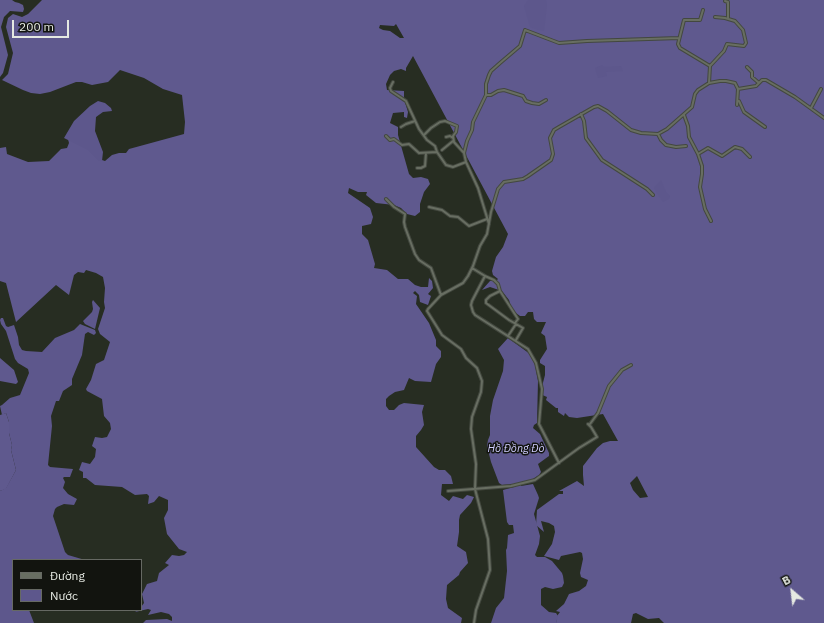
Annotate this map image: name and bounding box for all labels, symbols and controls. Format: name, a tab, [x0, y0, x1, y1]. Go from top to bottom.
scale bar	[14, 12, 71, 38]
text: 200 m	[19, 19, 54, 34]
water label: Hồ Đồng Đò	[487, 442, 545, 456]
legend	[12, 559, 142, 611]
text: Đường	[50, 568, 85, 583]
north arrow	[772, 571, 812, 611]
text: B	[780, 573, 793, 588]
text: Nước	[50, 588, 78, 603]

